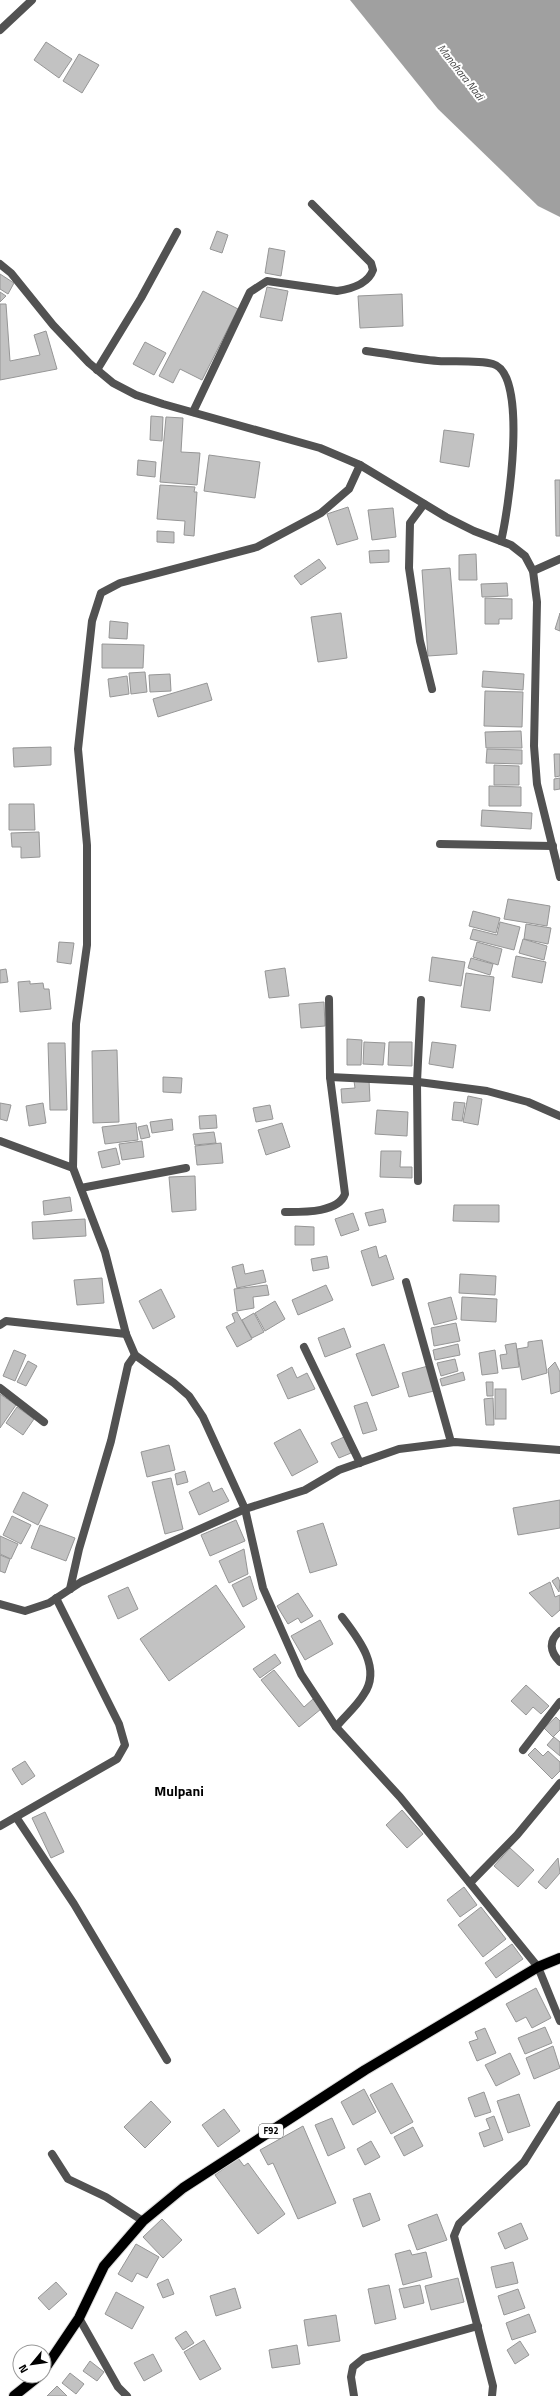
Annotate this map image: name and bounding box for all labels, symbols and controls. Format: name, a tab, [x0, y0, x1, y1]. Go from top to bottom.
water label: Manohara Nadi	[434, 41, 489, 105]
district label: Mulpani	[154, 1780, 204, 1801]
road number: F92	[259, 2124, 283, 2138]
north arrow	[12, 2344, 52, 2384]
text: N	[14, 2362, 32, 2376]

